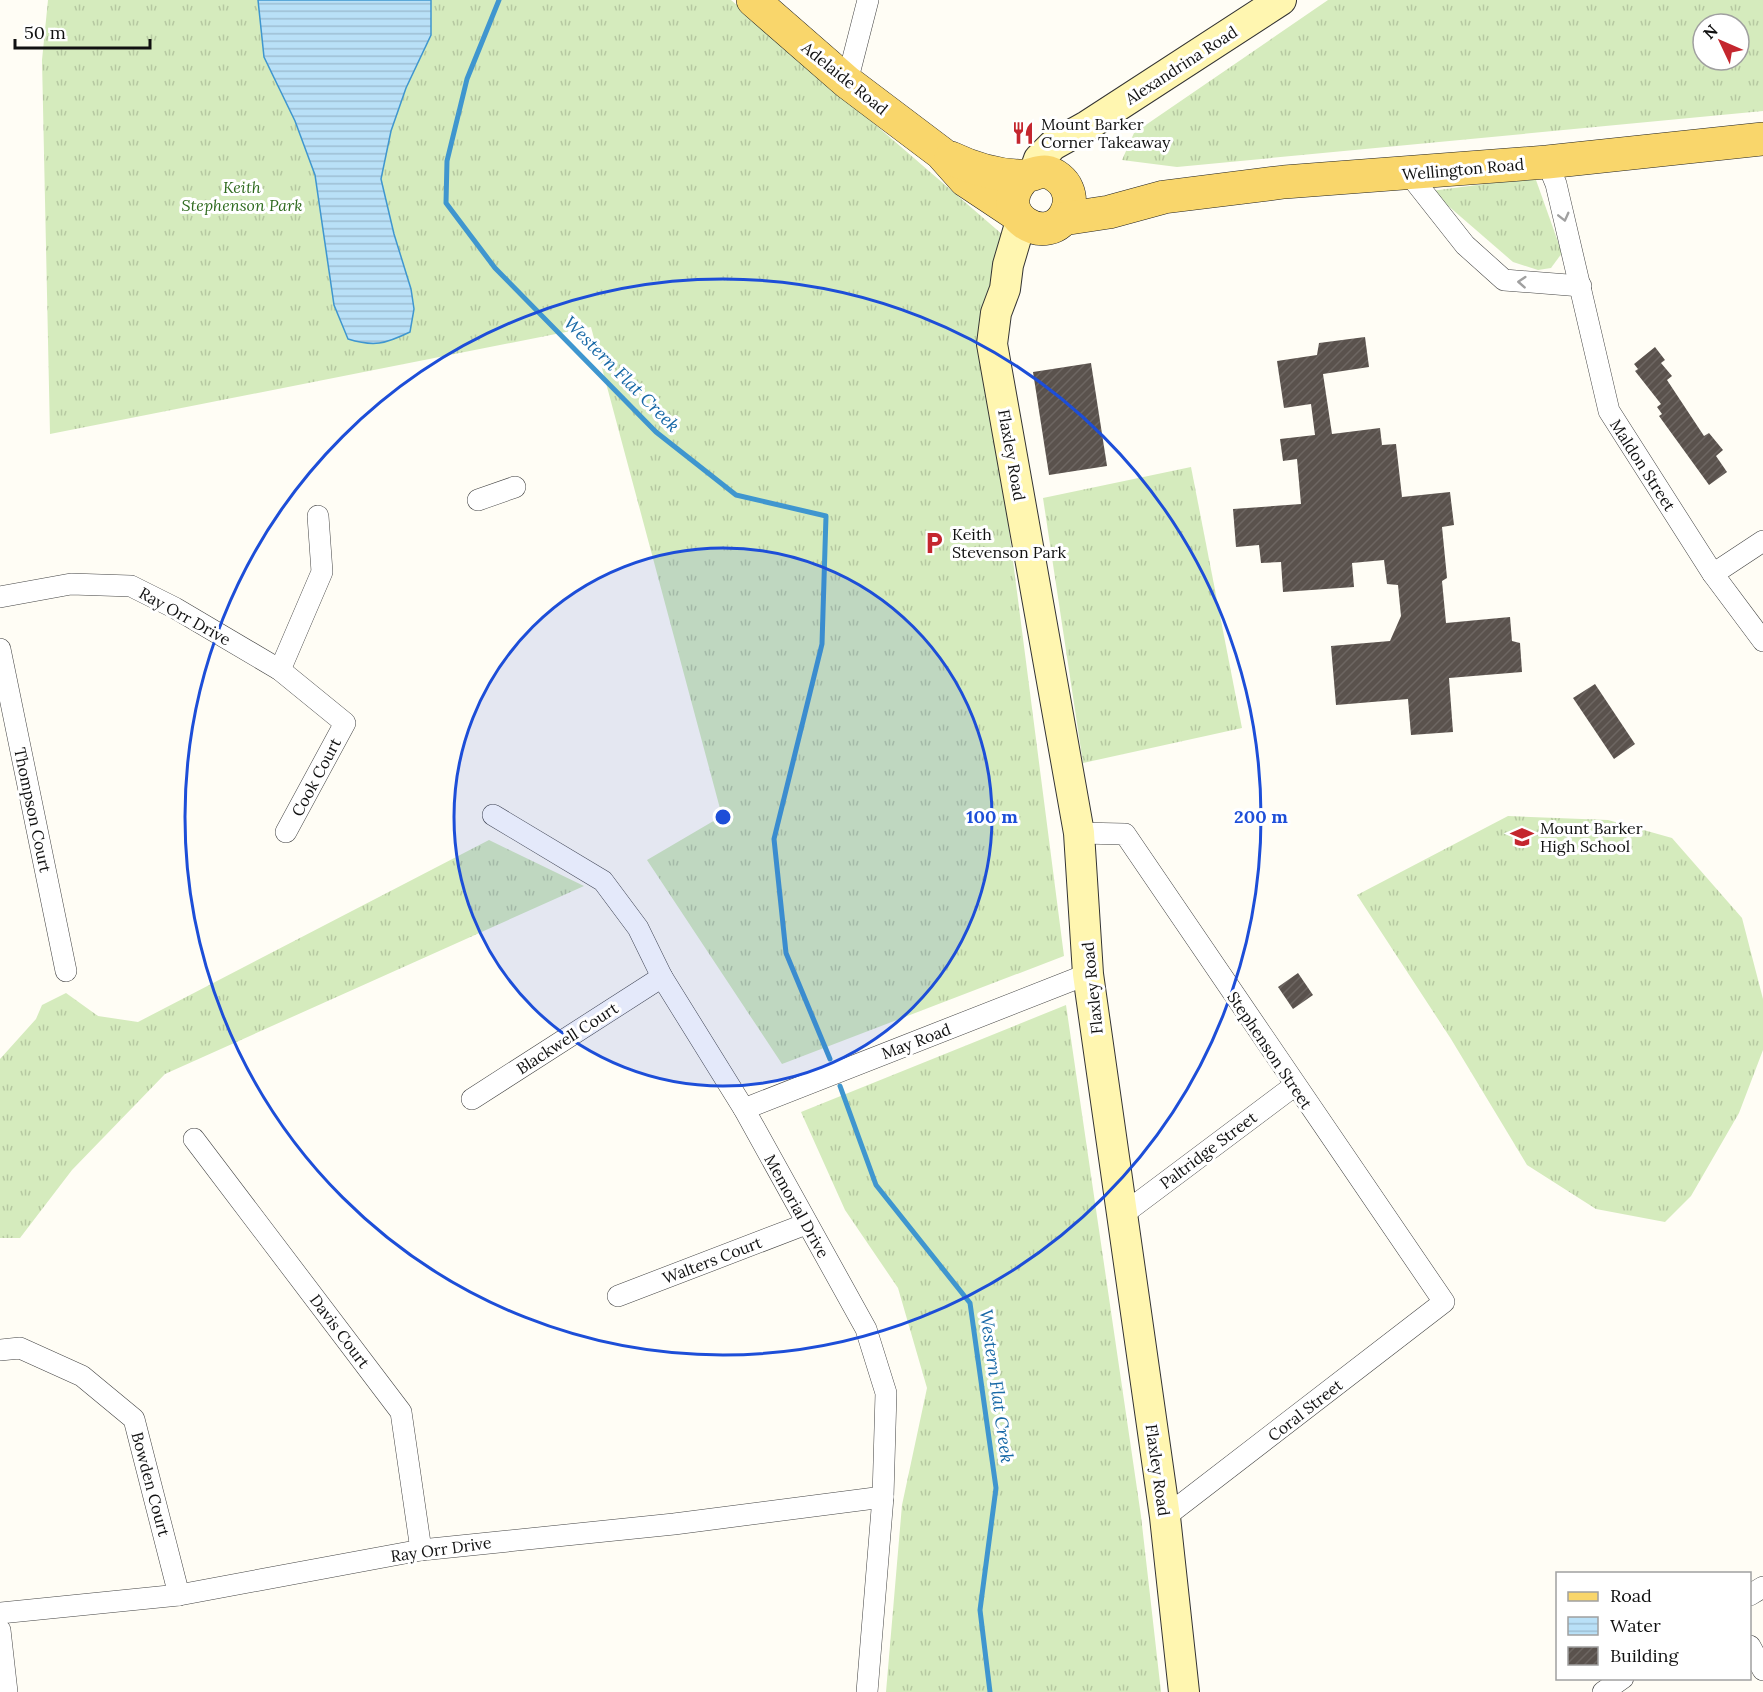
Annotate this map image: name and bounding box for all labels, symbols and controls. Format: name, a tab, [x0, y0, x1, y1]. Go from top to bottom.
scale bar	[15, 12, 150, 50]
north arrow	[1691, 12, 1751, 72]
text: N	[1699, 20, 1722, 43]
text: 50 m	[24, 21, 66, 44]
street label: Alexandrina Road	[1120, 21, 1241, 109]
street label: Adelaide Road	[797, 37, 892, 119]
place label: Mount Barker Corner Takeaway	[1041, 114, 1171, 152]
restaurant icon: Mount Barker Corner Takeaway	[1010, 120, 1036, 146]
street label: Wellington Road	[1401, 154, 1525, 184]
park label: Keith Stephenson Park	[181, 177, 303, 215]
one-way arrow	[1557, 212, 1570, 222]
one-way arrow	[1518, 276, 1527, 289]
water label: Western Flat Creek	[559, 311, 685, 437]
street label: Flaxley Road	[994, 408, 1030, 503]
street label: Maldon Street	[1606, 415, 1681, 515]
place label: Keith Stevenson Park	[952, 524, 1067, 562]
parking icon: Keith Stevenson Park	[921, 530, 947, 556]
street label: Ray Orr Drive	[136, 583, 235, 650]
street label: Cook Court	[287, 734, 345, 820]
street label: Thompson Court	[10, 746, 56, 875]
text: 100 m	[966, 805, 1018, 828]
text: 200 m	[1234, 805, 1288, 828]
centre of rings	[713, 807, 733, 827]
place label: Mount Barker High School	[1540, 818, 1643, 856]
school or university icon: Mount Barker High School	[1509, 824, 1535, 850]
street label: Flaxley Road	[1077, 940, 1107, 1035]
street label: Stephenson Street	[1223, 987, 1317, 1113]
street label: Blackwell Court	[512, 997, 622, 1078]
street label: May Road	[879, 1019, 954, 1063]
street label: Paltridge Street	[1156, 1107, 1261, 1193]
street label: Memorial Drive	[760, 1151, 834, 1261]
street label: Walters Court	[660, 1232, 765, 1288]
street label: Davis Court	[306, 1290, 375, 1373]
water label: Western Flat Creek	[975, 1308, 1019, 1464]
street label: Coral Street	[1264, 1374, 1347, 1445]
street label: Flaxley Road	[1142, 1423, 1174, 1518]
street label: Bowden Court	[127, 1430, 175, 1539]
street label: Ray Orr Drive	[389, 1532, 493, 1566]
legend	[1556, 1572, 1751, 1680]
text: Road	[1610, 1584, 1652, 1607]
text: Water	[1610, 1614, 1661, 1637]
text: Building	[1610, 1644, 1680, 1667]

